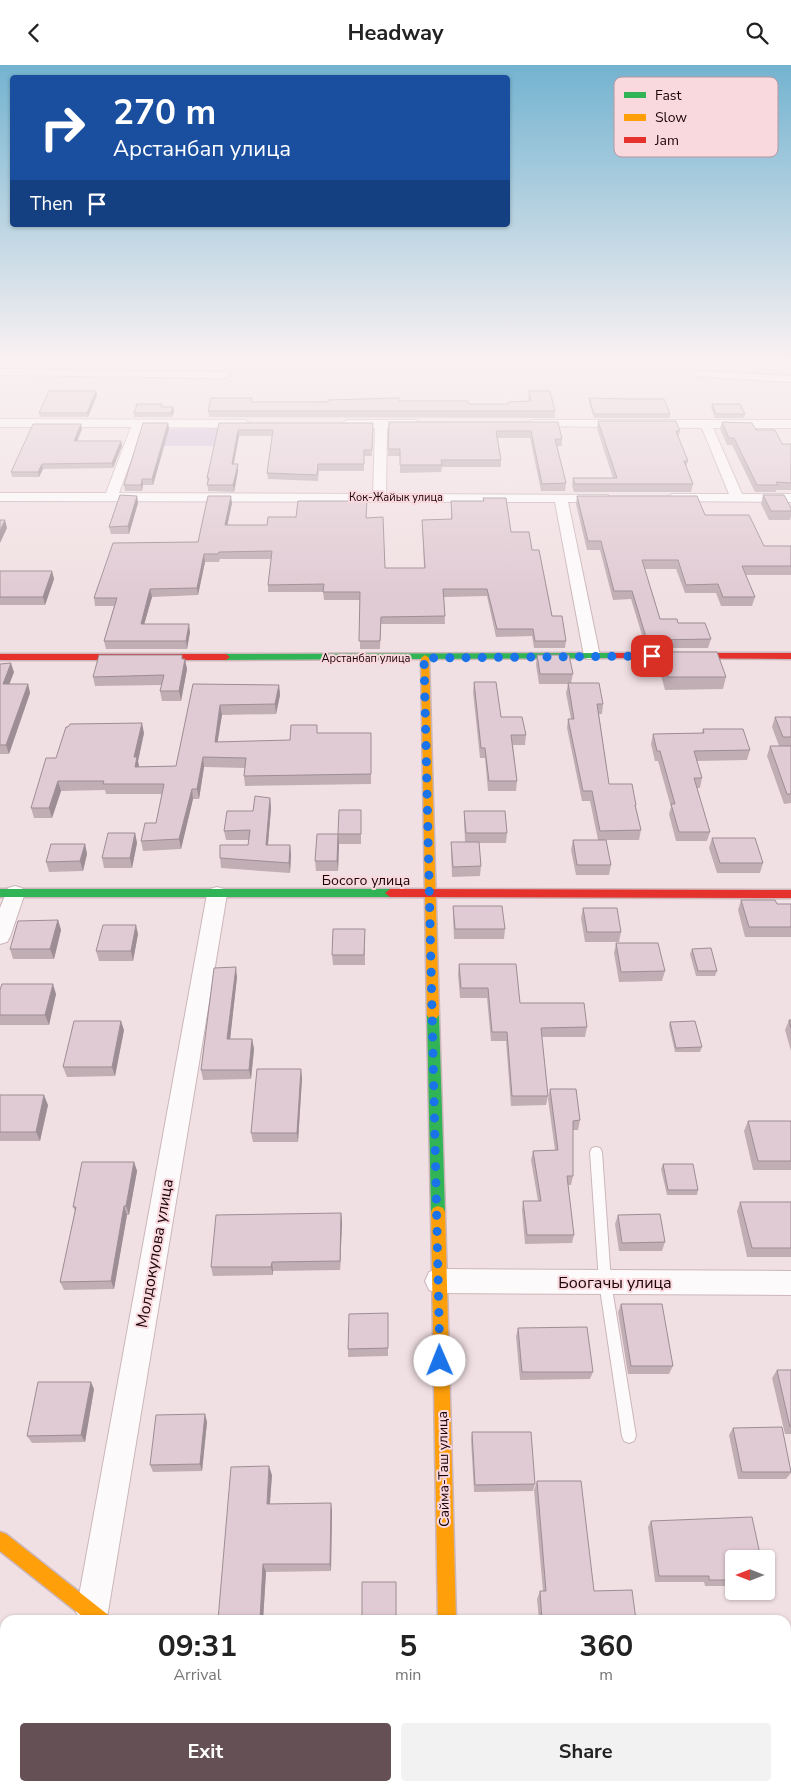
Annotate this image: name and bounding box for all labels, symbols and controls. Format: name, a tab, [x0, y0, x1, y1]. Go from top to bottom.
text: Headway	[347, 18, 444, 48]
icon: back	[20, 19, 48, 47]
icon: search	[743, 19, 771, 47]
legend	[614, 77, 778, 157]
text: Fast	[655, 86, 681, 105]
text: 270 m	[113, 89, 216, 136]
icon: right	[30, 95, 95, 160]
text: Slow	[655, 108, 687, 127]
text: Jam	[654, 131, 679, 150]
text: Арстанбап улица	[113, 134, 291, 164]
icon: arrive	[83, 190, 111, 218]
text: Then	[30, 191, 73, 217]
street label: Кок-Жайык улица	[349, 490, 443, 505]
pin	[631, 635, 673, 677]
icon: arrive	[638, 642, 666, 670]
street label: Арстанбап улица	[321, 651, 411, 666]
street label: Босого улица	[322, 871, 410, 890]
street label: Молдокулова улица	[131, 1177, 179, 1329]
street label: Боогачы улица	[558, 1272, 672, 1294]
position arrow	[413, 1334, 465, 1386]
street label: Сайма-Таш улица	[433, 1411, 454, 1527]
north arrow	[725, 1550, 775, 1600]
map controls	[725, 1550, 775, 1600]
text: 09:31	[158, 1626, 237, 1667]
text: 5	[399, 1626, 417, 1667]
text: 360	[579, 1626, 633, 1667]
text: Arrival	[173, 1664, 222, 1686]
text: min	[395, 1664, 421, 1686]
text: m	[599, 1664, 613, 1686]
button: Exit	[20, 1723, 391, 1781]
button: Share	[401, 1723, 771, 1781]

